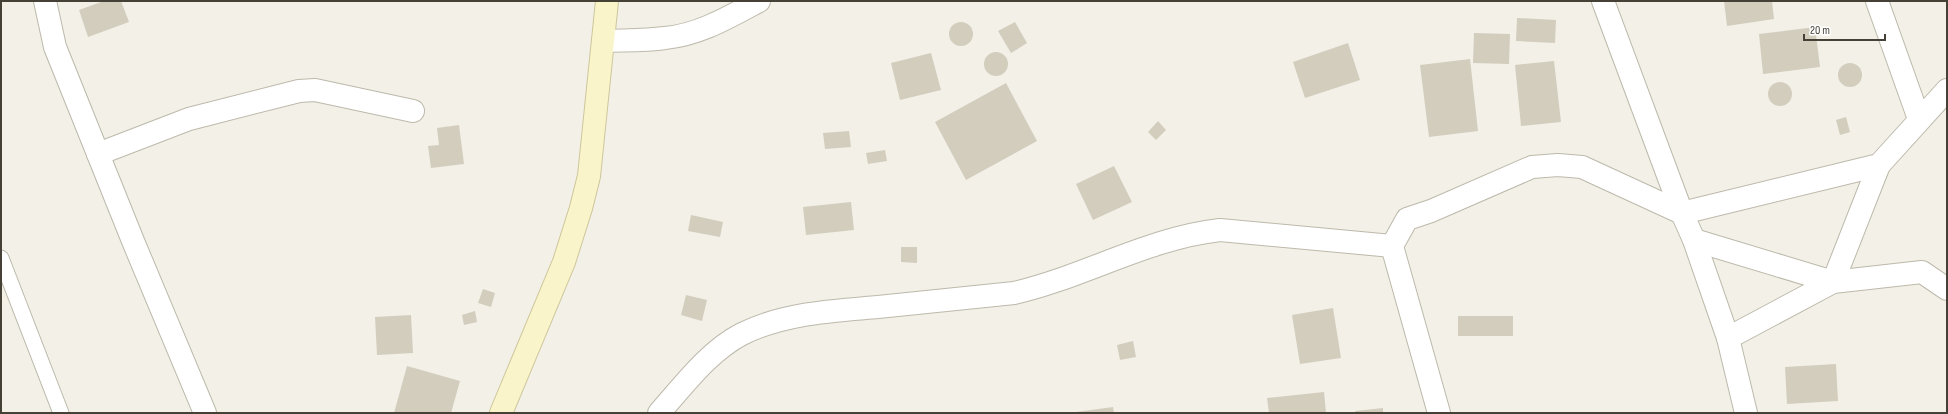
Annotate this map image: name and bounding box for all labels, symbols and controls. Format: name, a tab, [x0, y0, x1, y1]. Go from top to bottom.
scale bar	[1804, 16, 1885, 42]
text: 20 m	[1810, 23, 1830, 38]

